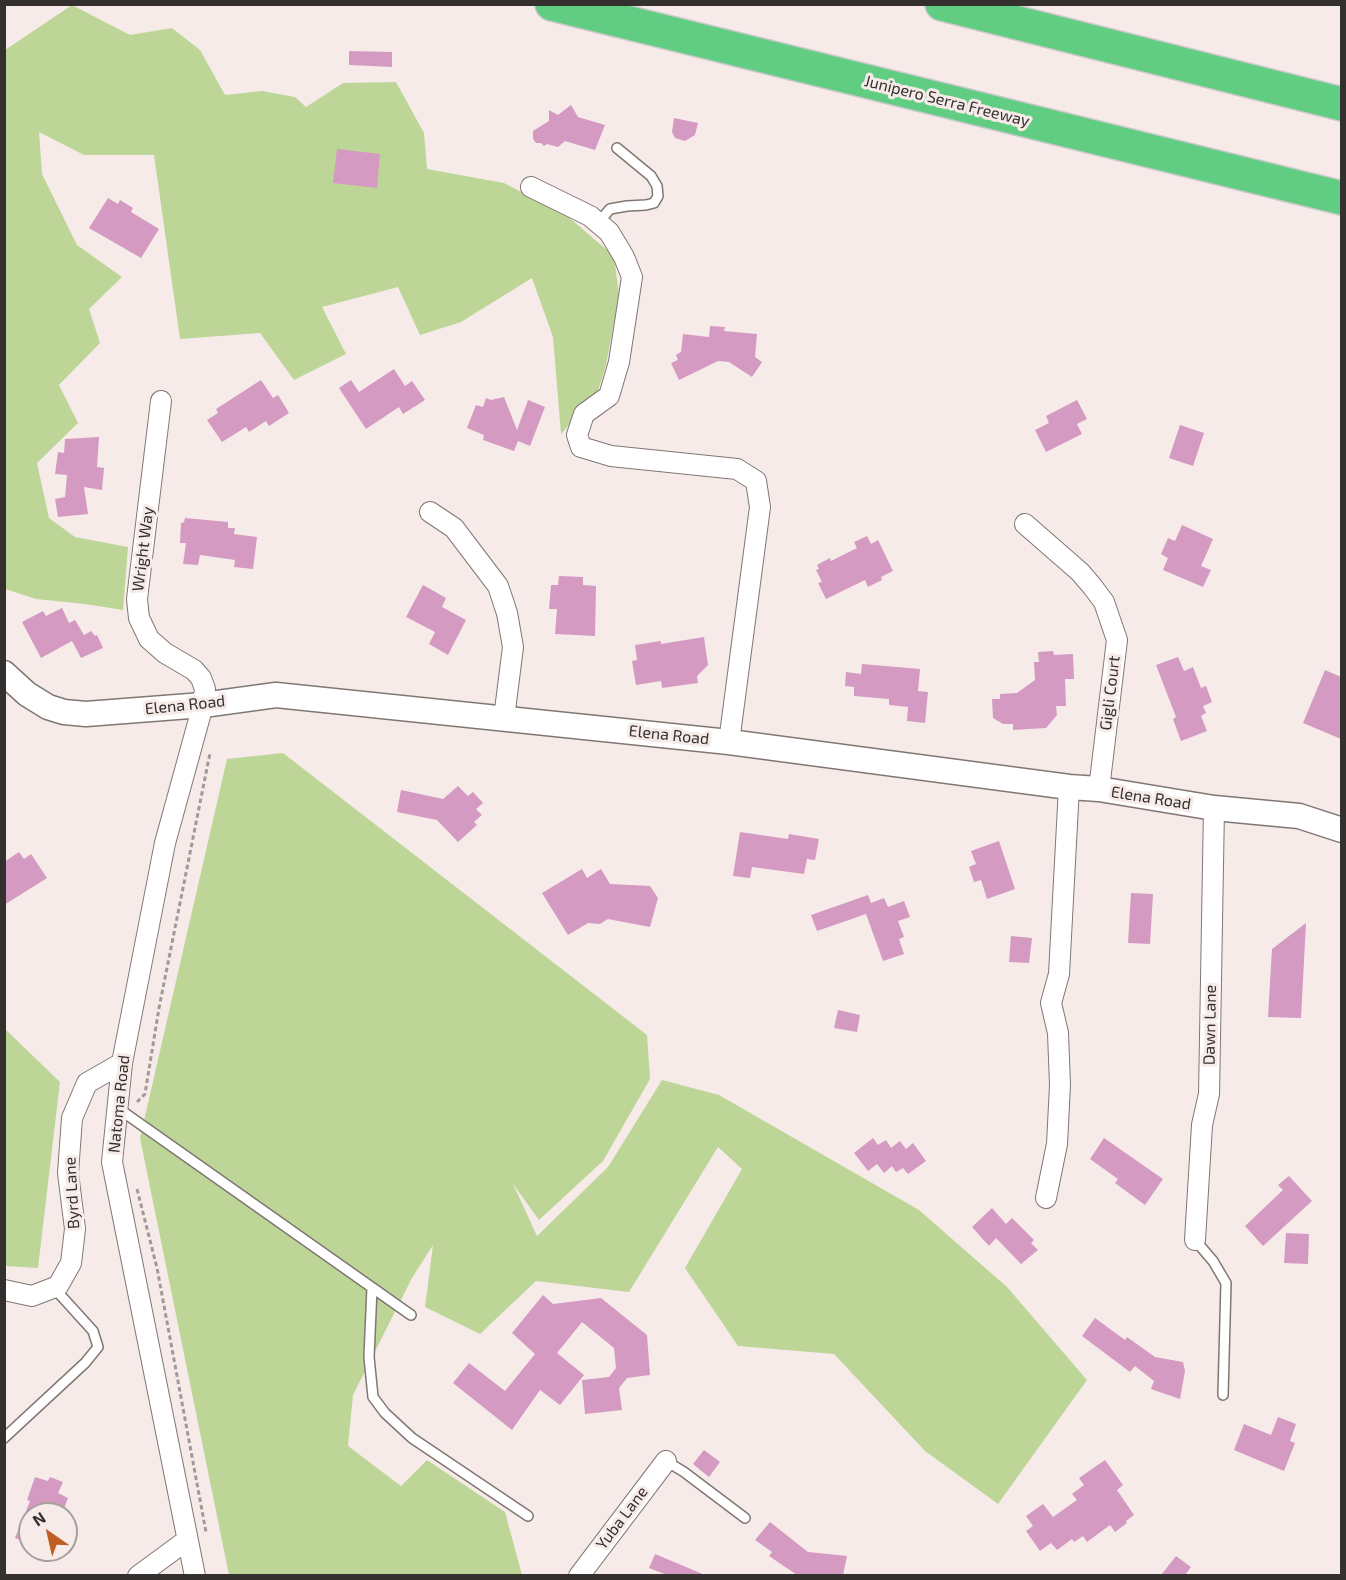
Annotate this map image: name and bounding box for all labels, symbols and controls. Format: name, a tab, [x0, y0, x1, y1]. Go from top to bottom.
street label: Junipero Serra Freeway	[862, 71, 1032, 131]
street label: Wright Way	[128, 505, 158, 593]
street label: Gigli Court	[1096, 655, 1124, 731]
street label: Elena Road	[144, 691, 226, 719]
street label: Elena Road	[628, 721, 710, 749]
street label: Elena Road	[1110, 782, 1192, 814]
street label: Dawn Lane	[1200, 985, 1220, 1065]
street label: Natoma Road	[104, 1054, 134, 1154]
street label: Byrd Lane	[61, 1156, 83, 1230]
street label: Yuba Lane	[592, 1483, 652, 1553]
north arrow	[18, 1502, 78, 1562]
text: N	[29, 1507, 49, 1529]

